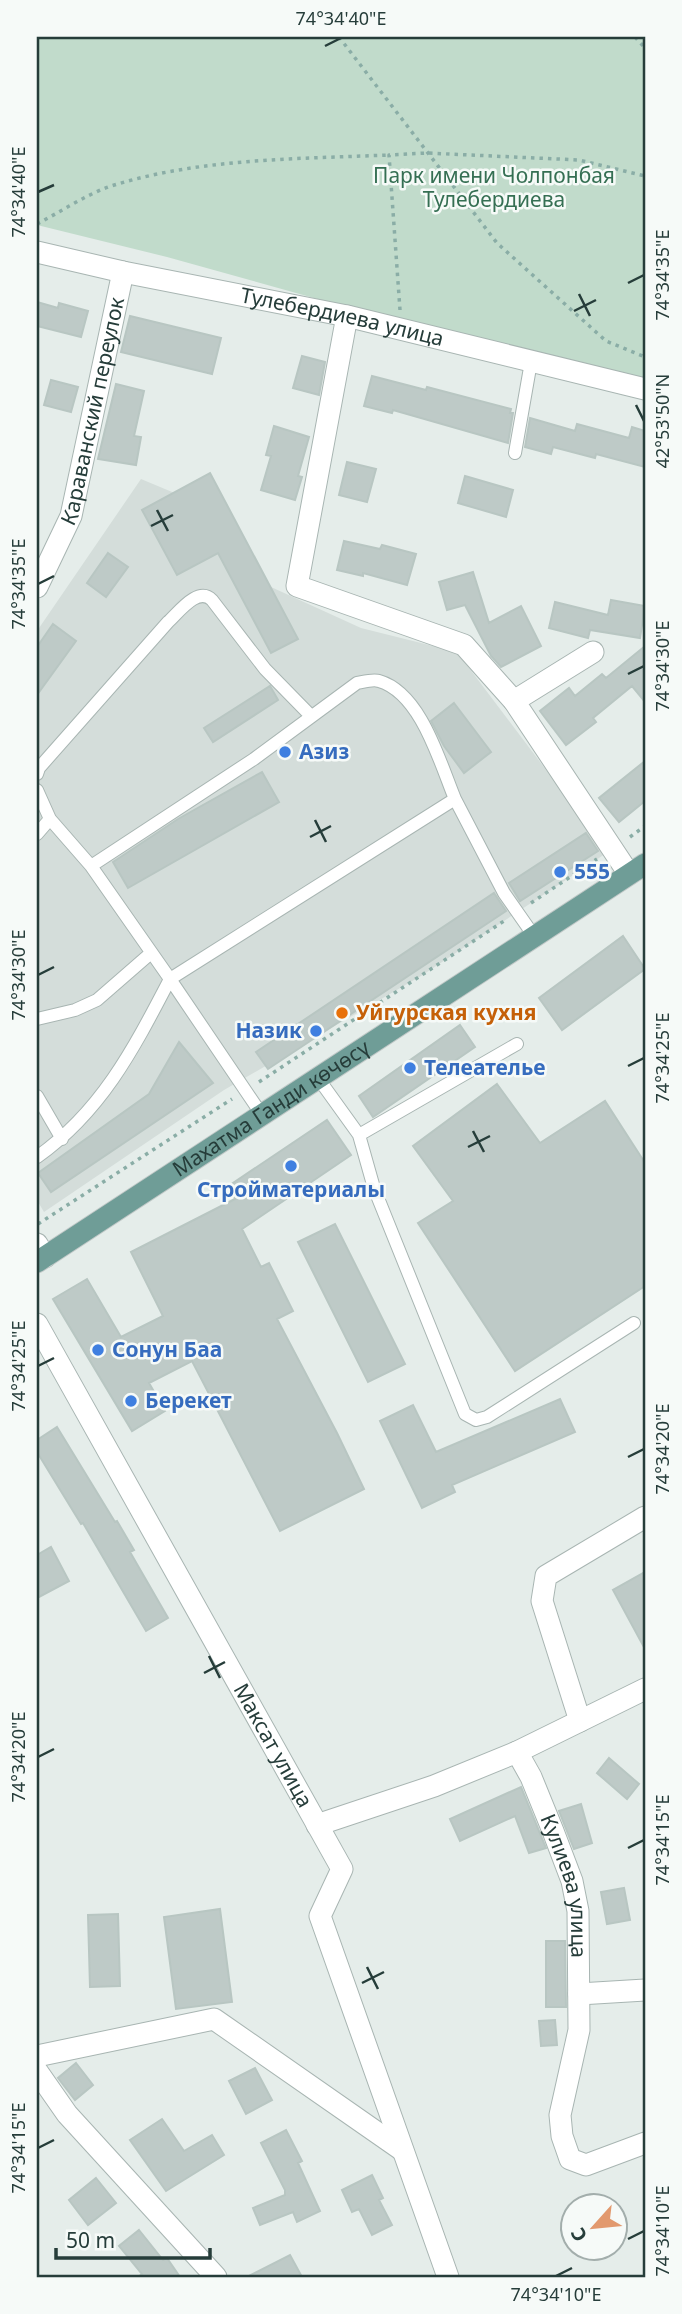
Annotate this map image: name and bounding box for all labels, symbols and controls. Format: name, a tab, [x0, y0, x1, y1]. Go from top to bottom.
text: 74°34'40"E	[296, 6, 386, 30]
text: 74°34'40"E	[6, 147, 30, 237]
park label: Парк имени Чолпонбая Тулебердиева	[373, 161, 615, 213]
text: 74°34'35"E	[650, 230, 674, 320]
street label: Тулебердиева улица	[238, 280, 447, 352]
street label: Караванский переулок	[54, 294, 130, 530]
text: 42°53'50"N	[650, 374, 674, 468]
text: 74°34'35"E	[6, 539, 30, 629]
text: 74°34'30"E	[650, 621, 674, 711]
place label: Азиз	[299, 737, 349, 765]
marker: Азиз	[277, 744, 293, 760]
place label: 555	[574, 857, 610, 885]
marker: 555	[552, 864, 568, 880]
text: 74°34'30"E	[6, 930, 30, 1020]
place label: Уйгурская кухня	[356, 998, 537, 1026]
marker: Уйгурская кухня	[334, 1005, 350, 1021]
text: 74°34'25"E	[650, 1013, 674, 1103]
place label: Назик	[235, 1016, 302, 1044]
marker: Назик	[308, 1023, 324, 1039]
street label: Махатма Ганди көчөсү	[167, 1033, 375, 1183]
place label: Телеателье	[424, 1053, 546, 1081]
marker: Телеателье	[402, 1060, 418, 1076]
marker: Стройматериалы	[283, 1158, 299, 1174]
place label: Стройматериалы	[197, 1175, 385, 1203]
text: 74°34'25"E	[6, 1321, 30, 1411]
place label: Сонун Баа	[112, 1335, 222, 1363]
marker: Сонун Баа	[90, 1342, 106, 1358]
place label: Берекет	[145, 1386, 232, 1414]
marker: Берекет	[123, 1393, 139, 1409]
text: 74°34'20"E	[650, 1404, 674, 1494]
street label: Максат улица	[228, 1678, 320, 1812]
text: 74°34'20"E	[6, 1712, 30, 1802]
text: 74°34'15"E	[650, 1795, 674, 1885]
street label: Кулиева улица	[535, 1810, 593, 1958]
text: 74°34'15"E	[6, 2103, 30, 2193]
text: 74°34'10"E	[650, 2186, 674, 2276]
north arrow	[560, 2192, 630, 2262]
scale bar	[56, 2216, 210, 2260]
text: С	[564, 2223, 593, 2246]
text: 50 m	[66, 2226, 115, 2254]
text: 74°34'10"E	[511, 2282, 601, 2306]

